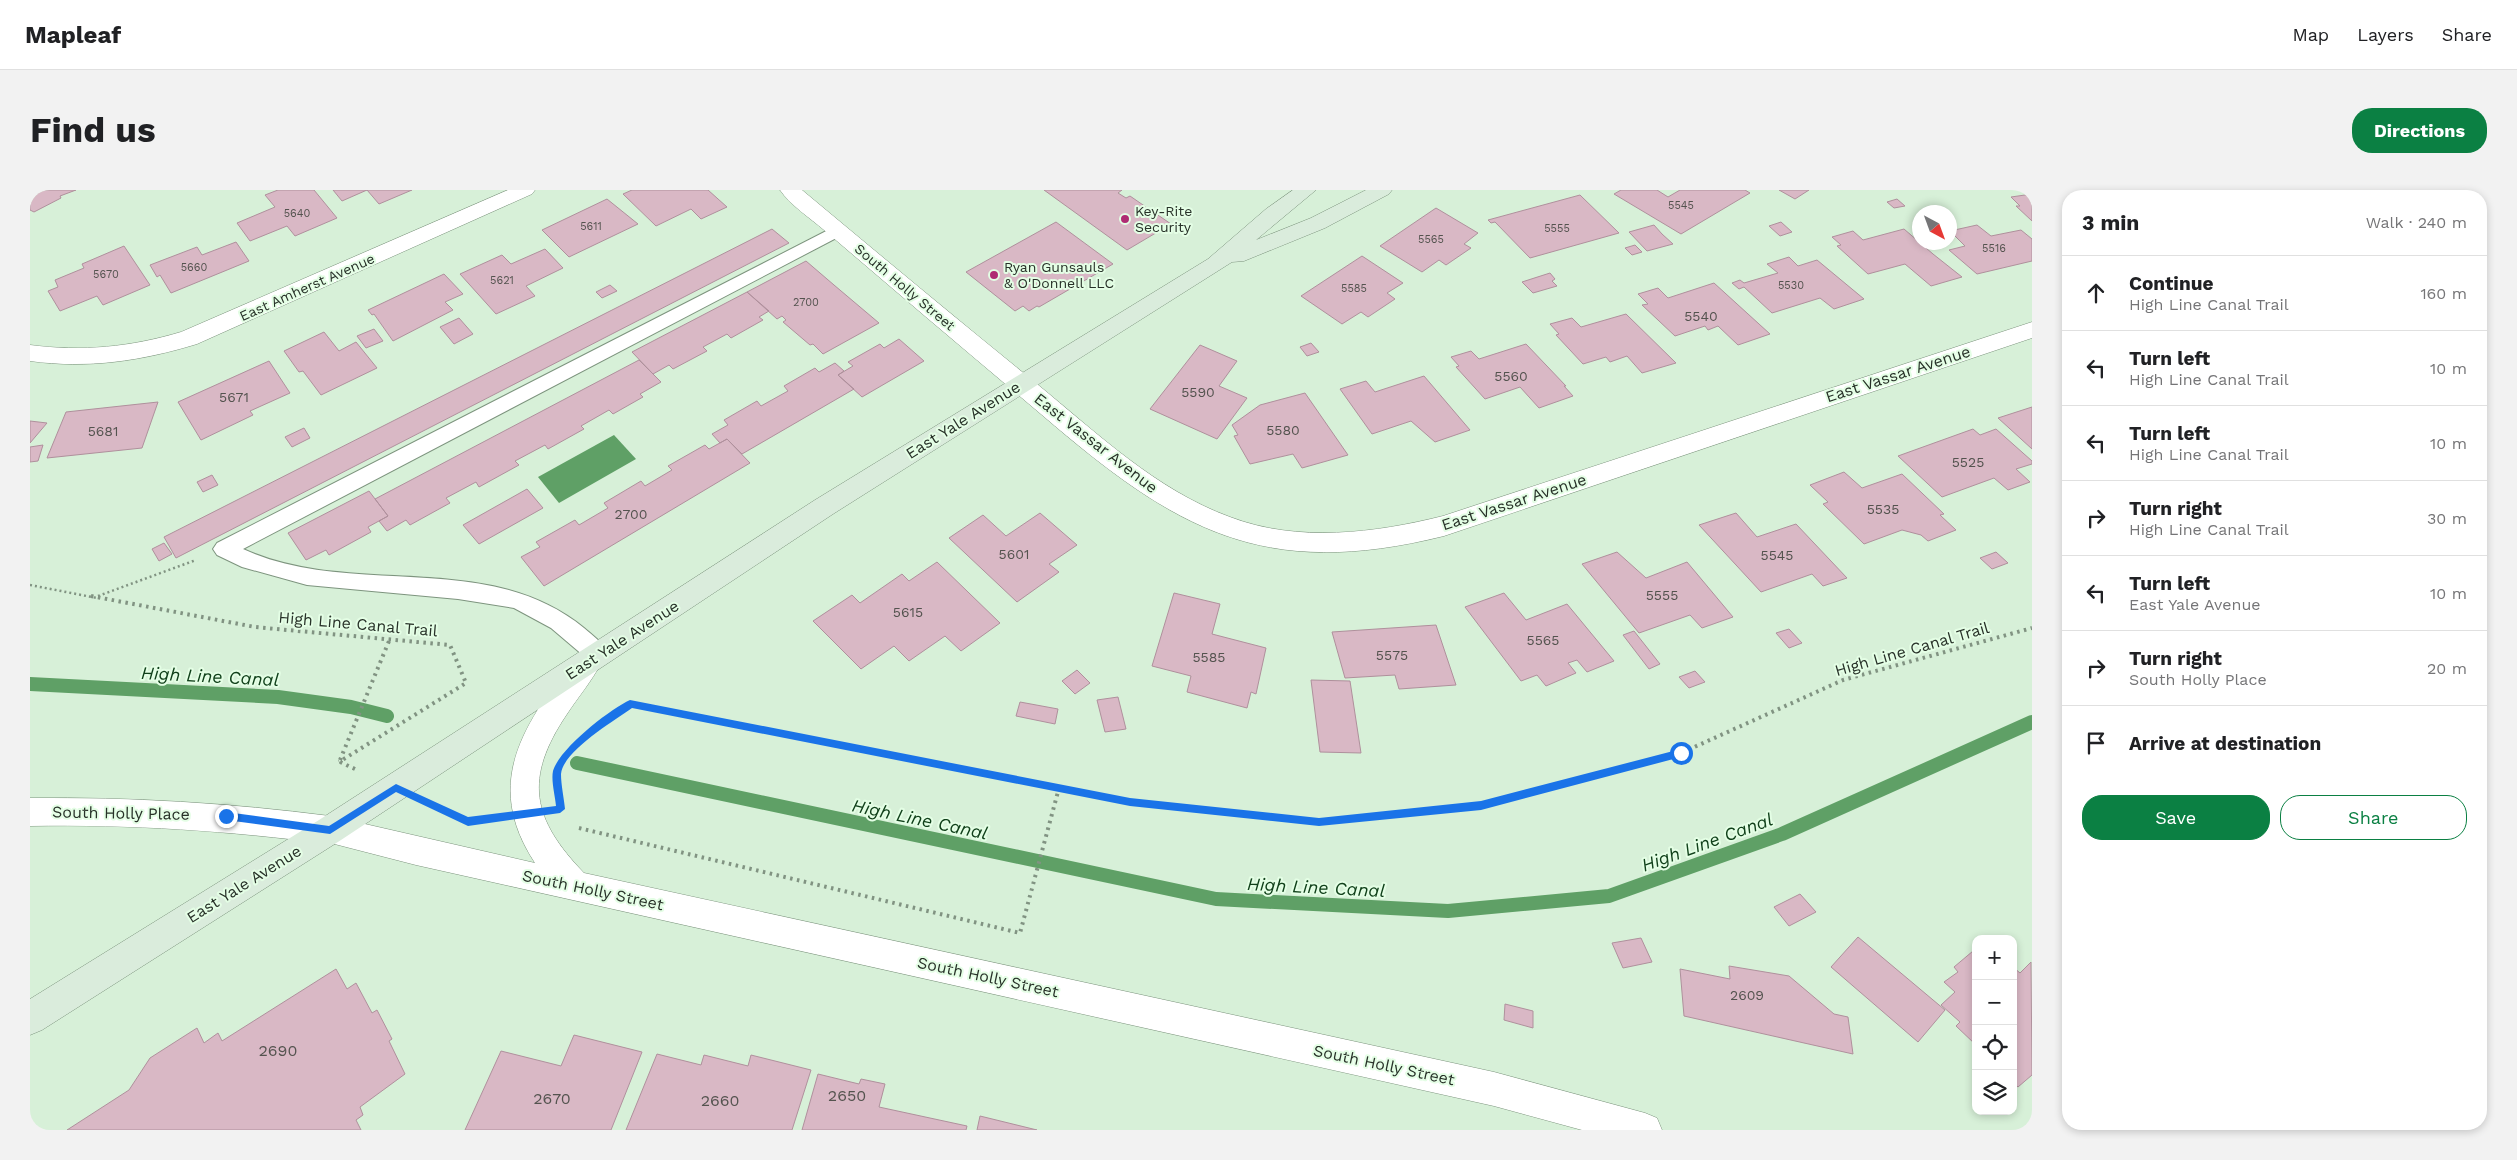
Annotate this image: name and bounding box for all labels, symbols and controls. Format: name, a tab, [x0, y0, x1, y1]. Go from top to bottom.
text: Mapleaf	[25, 21, 121, 49]
text: Map	[2292, 24, 2329, 45]
text: Layers	[2357, 24, 2414, 45]
text: Share	[2442, 24, 2492, 45]
button: Directions	[2352, 108, 2487, 153]
text: Find us	[30, 109, 156, 151]
house number: 5545	[1668, 199, 1694, 212]
place label: Key-Rite Security	[1135, 203, 1192, 235]
north arrow	[1912, 205, 1957, 250]
house number: 5640	[284, 207, 310, 220]
text: 3 min	[2082, 210, 2139, 235]
marker: Key-Rite Security	[1119, 213, 1131, 225]
text: Walk · 240 m	[2366, 213, 2467, 232]
house number: 5611	[580, 220, 602, 233]
house number: 5555	[1544, 222, 1570, 235]
house number: 5565	[1418, 233, 1444, 246]
street label: South Holly Street	[852, 240, 958, 334]
house number: 5516	[1982, 242, 2006, 255]
street label: East Amherst Avenue	[237, 250, 377, 324]
place label: Ryan Gunsauls & O'Donnell LLC	[1004, 259, 1114, 291]
house number: 5660	[181, 261, 207, 274]
house number: 5670	[93, 268, 119, 281]
marker: Ryan Gunsauls & O'Donnell LLC	[988, 269, 1000, 281]
text: Continue	[2129, 272, 2213, 295]
house number: 5621	[490, 274, 514, 287]
house number: 5530	[1778, 279, 1804, 292]
icon: ahead	[2082, 279, 2110, 307]
house number: 5585	[1341, 282, 1367, 295]
text: 160 m	[2420, 284, 2467, 303]
text: High Line Canal Trail	[2129, 295, 2289, 314]
house number: 2700	[793, 296, 819, 309]
house number: 5540	[1684, 308, 1718, 324]
street label: East Vassar Avenue	[1823, 342, 1973, 406]
text: Turn left	[2129, 347, 2210, 370]
icon: left	[2082, 354, 2110, 382]
text: 10 m	[2430, 359, 2467, 378]
house number: 5560	[1494, 368, 1528, 384]
text: High Line Canal Trail	[2129, 370, 2289, 389]
street label: East Yale Avenue	[902, 377, 1024, 463]
house number: 5590	[1181, 384, 1215, 400]
house number: 5671	[219, 389, 249, 405]
street label: East Vassar Avenue	[1031, 389, 1161, 497]
house number: 5580	[1266, 422, 1300, 438]
text: Turn left	[2129, 422, 2210, 445]
house number: 5681	[88, 423, 118, 439]
icon: left	[2082, 429, 2110, 457]
text: 10 m	[2430, 434, 2467, 453]
text: High Line Canal Trail	[2129, 445, 2289, 464]
house number: 5525	[1952, 454, 1984, 470]
street label: East Vassar Avenue	[1439, 470, 1589, 534]
text: Turn right	[2129, 497, 2222, 520]
house number: 5535	[1867, 501, 1899, 517]
icon: right	[2082, 504, 2110, 532]
house number: 2700	[615, 506, 647, 522]
text: 30 m	[2427, 509, 2467, 528]
text: High Line Canal Trail	[2129, 520, 2289, 539]
house number: 5601	[999, 546, 1029, 562]
house number: 5545	[1761, 547, 1794, 563]
text: Turn left	[2129, 572, 2210, 595]
icon: left	[2082, 579, 2110, 607]
text: 10 m	[2430, 584, 2467, 603]
house number: 5555	[1646, 587, 1678, 603]
text: East Yale Avenue	[2129, 595, 2261, 614]
street label: East Yale Avenue	[562, 596, 682, 684]
house number: 5615	[893, 604, 923, 620]
street label: High Line Canal Trail	[278, 608, 438, 640]
street label: High Line Canal Trail	[1833, 618, 1991, 680]
house number: 5565	[1527, 632, 1559, 648]
house number: 5575	[1376, 647, 1408, 663]
text: Turn right	[2129, 647, 2222, 670]
house number: 5585	[1192, 649, 1226, 665]
icon: right	[2082, 654, 2110, 682]
text: 20 m	[2427, 659, 2467, 678]
water label: High Line Canal	[140, 662, 280, 690]
text: South Holly Place	[2129, 670, 2267, 689]
icon: arrive	[2082, 729, 2110, 757]
text: Arrive at destination	[2129, 732, 2321, 755]
route start	[1670, 742, 1693, 765]
water label: High Line Canal	[850, 794, 990, 844]
button: Save	[2082, 795, 2270, 840]
button: Share	[2280, 795, 2467, 840]
street label: South Holly Place	[52, 802, 190, 824]
route end	[215, 805, 238, 828]
water label: High Line Canal	[1639, 809, 1775, 875]
street label: East Yale Avenue	[183, 841, 305, 927]
street label: South Holly Street	[521, 866, 666, 914]
water label: High Line Canal	[1246, 873, 1386, 901]
map controls	[1972, 935, 2017, 1115]
button: +	[1972, 935, 2017, 980]
street label: South Holly Street	[916, 953, 1061, 1001]
button: −	[1972, 980, 2017, 1025]
house number: 2609	[1730, 987, 1764, 1003]
button: locate	[1972, 1025, 2017, 1070]
house number: 2690	[259, 1041, 297, 1060]
street label: South Holly Street	[1312, 1041, 1457, 1089]
button: layers	[1972, 1070, 2017, 1115]
house number: 2650	[828, 1086, 866, 1105]
house number: 2670	[533, 1089, 571, 1108]
house number: 2660	[701, 1091, 739, 1110]

